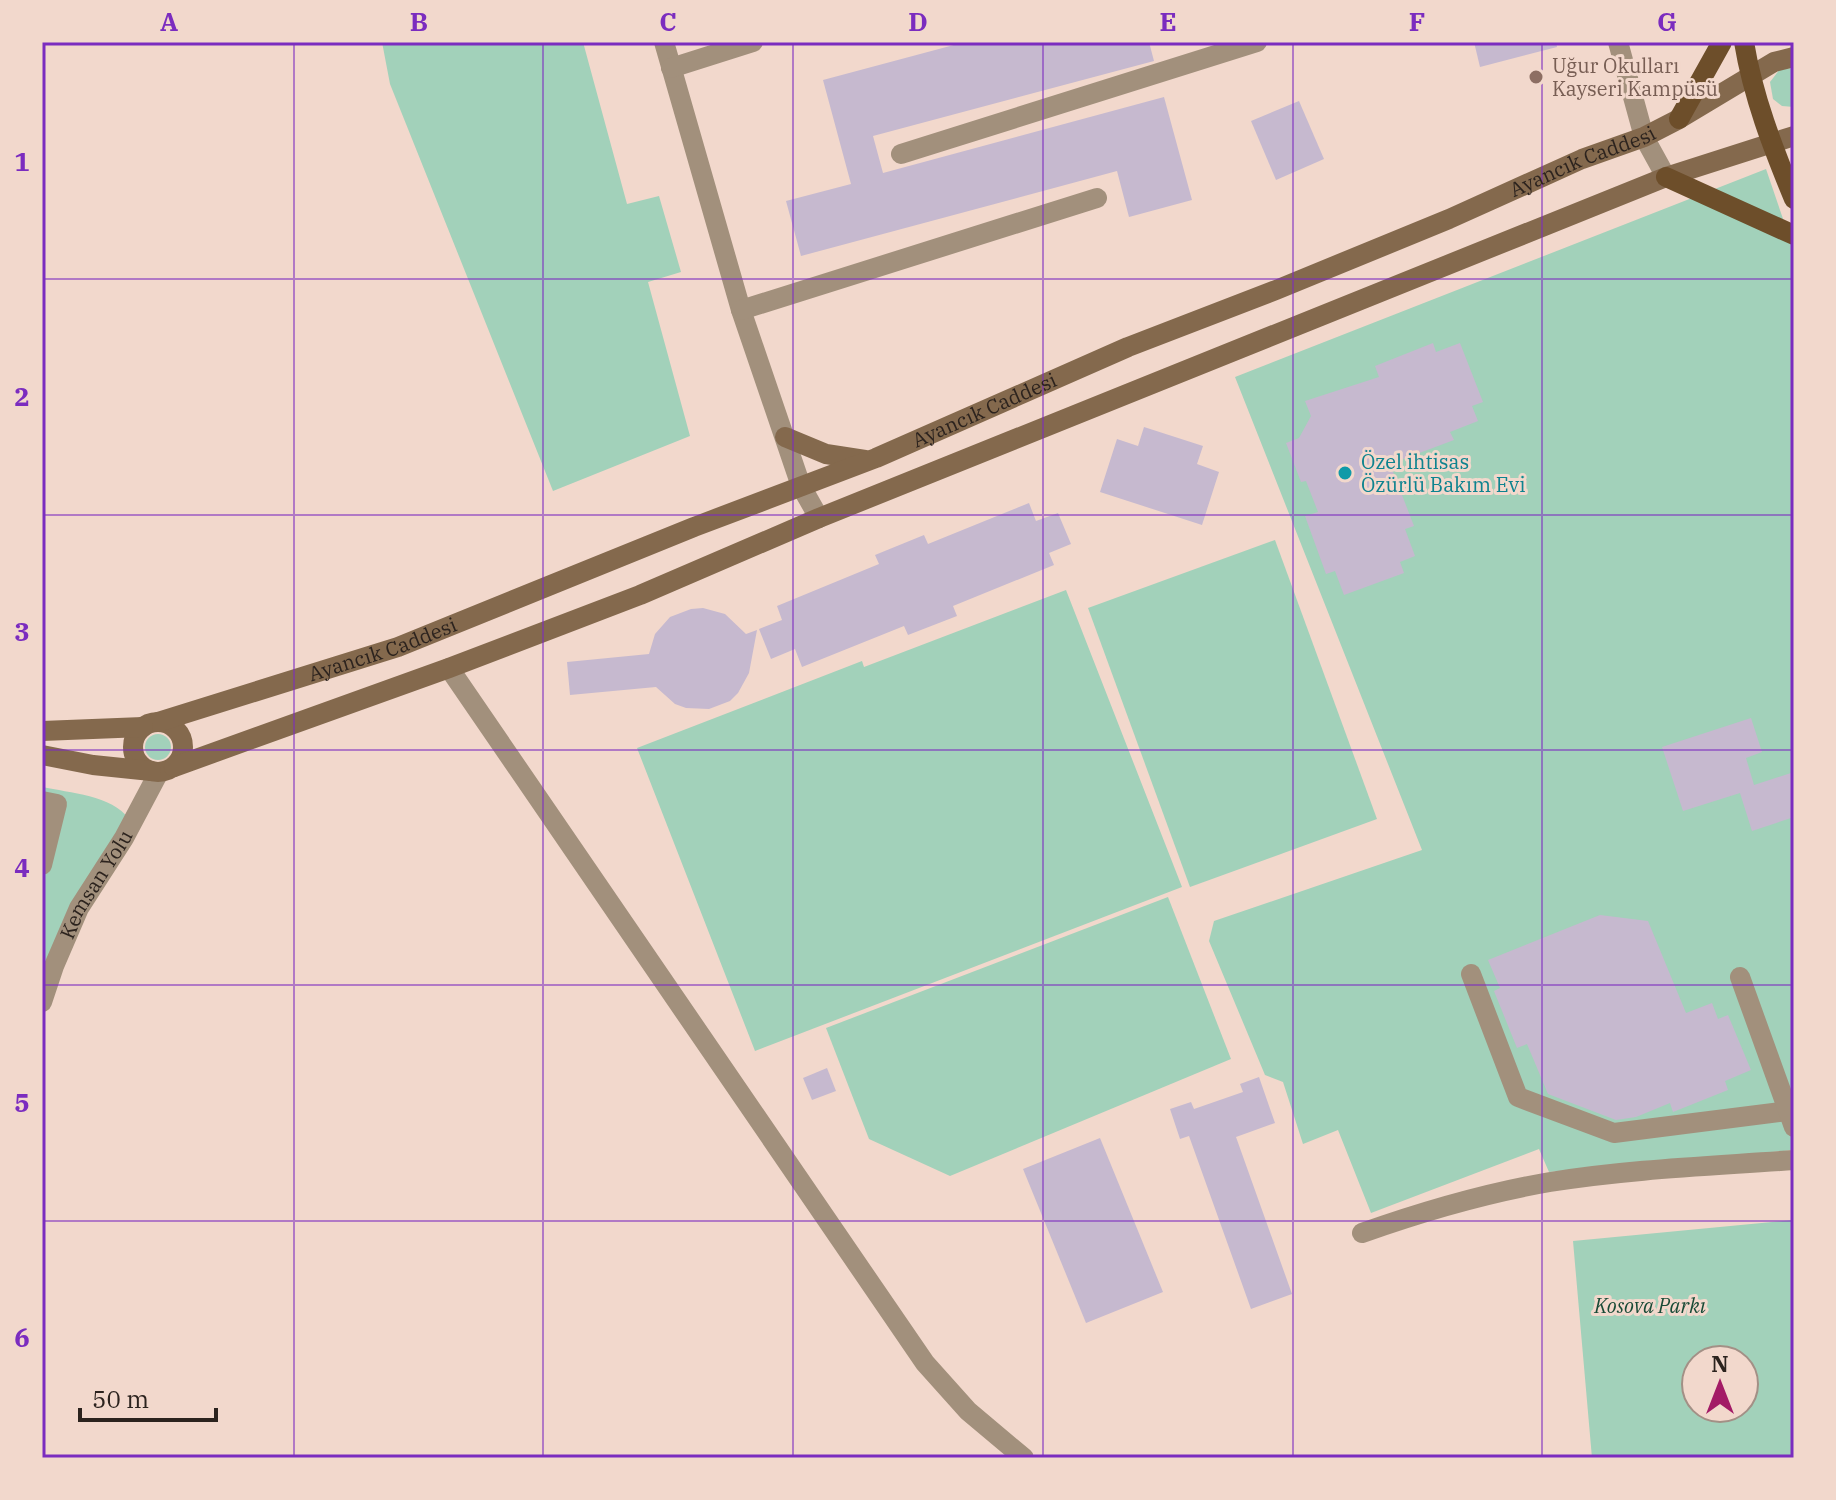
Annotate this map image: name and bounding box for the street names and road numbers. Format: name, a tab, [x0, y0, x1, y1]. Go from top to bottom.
street label: Ayancık Caddesi	[1505, 119, 1660, 203]
street label: Ayancık Caddesi	[908, 366, 1061, 453]
street label: Ayancık Caddesi	[305, 611, 461, 687]
street label: Kemsan Yolu	[53, 825, 139, 943]

